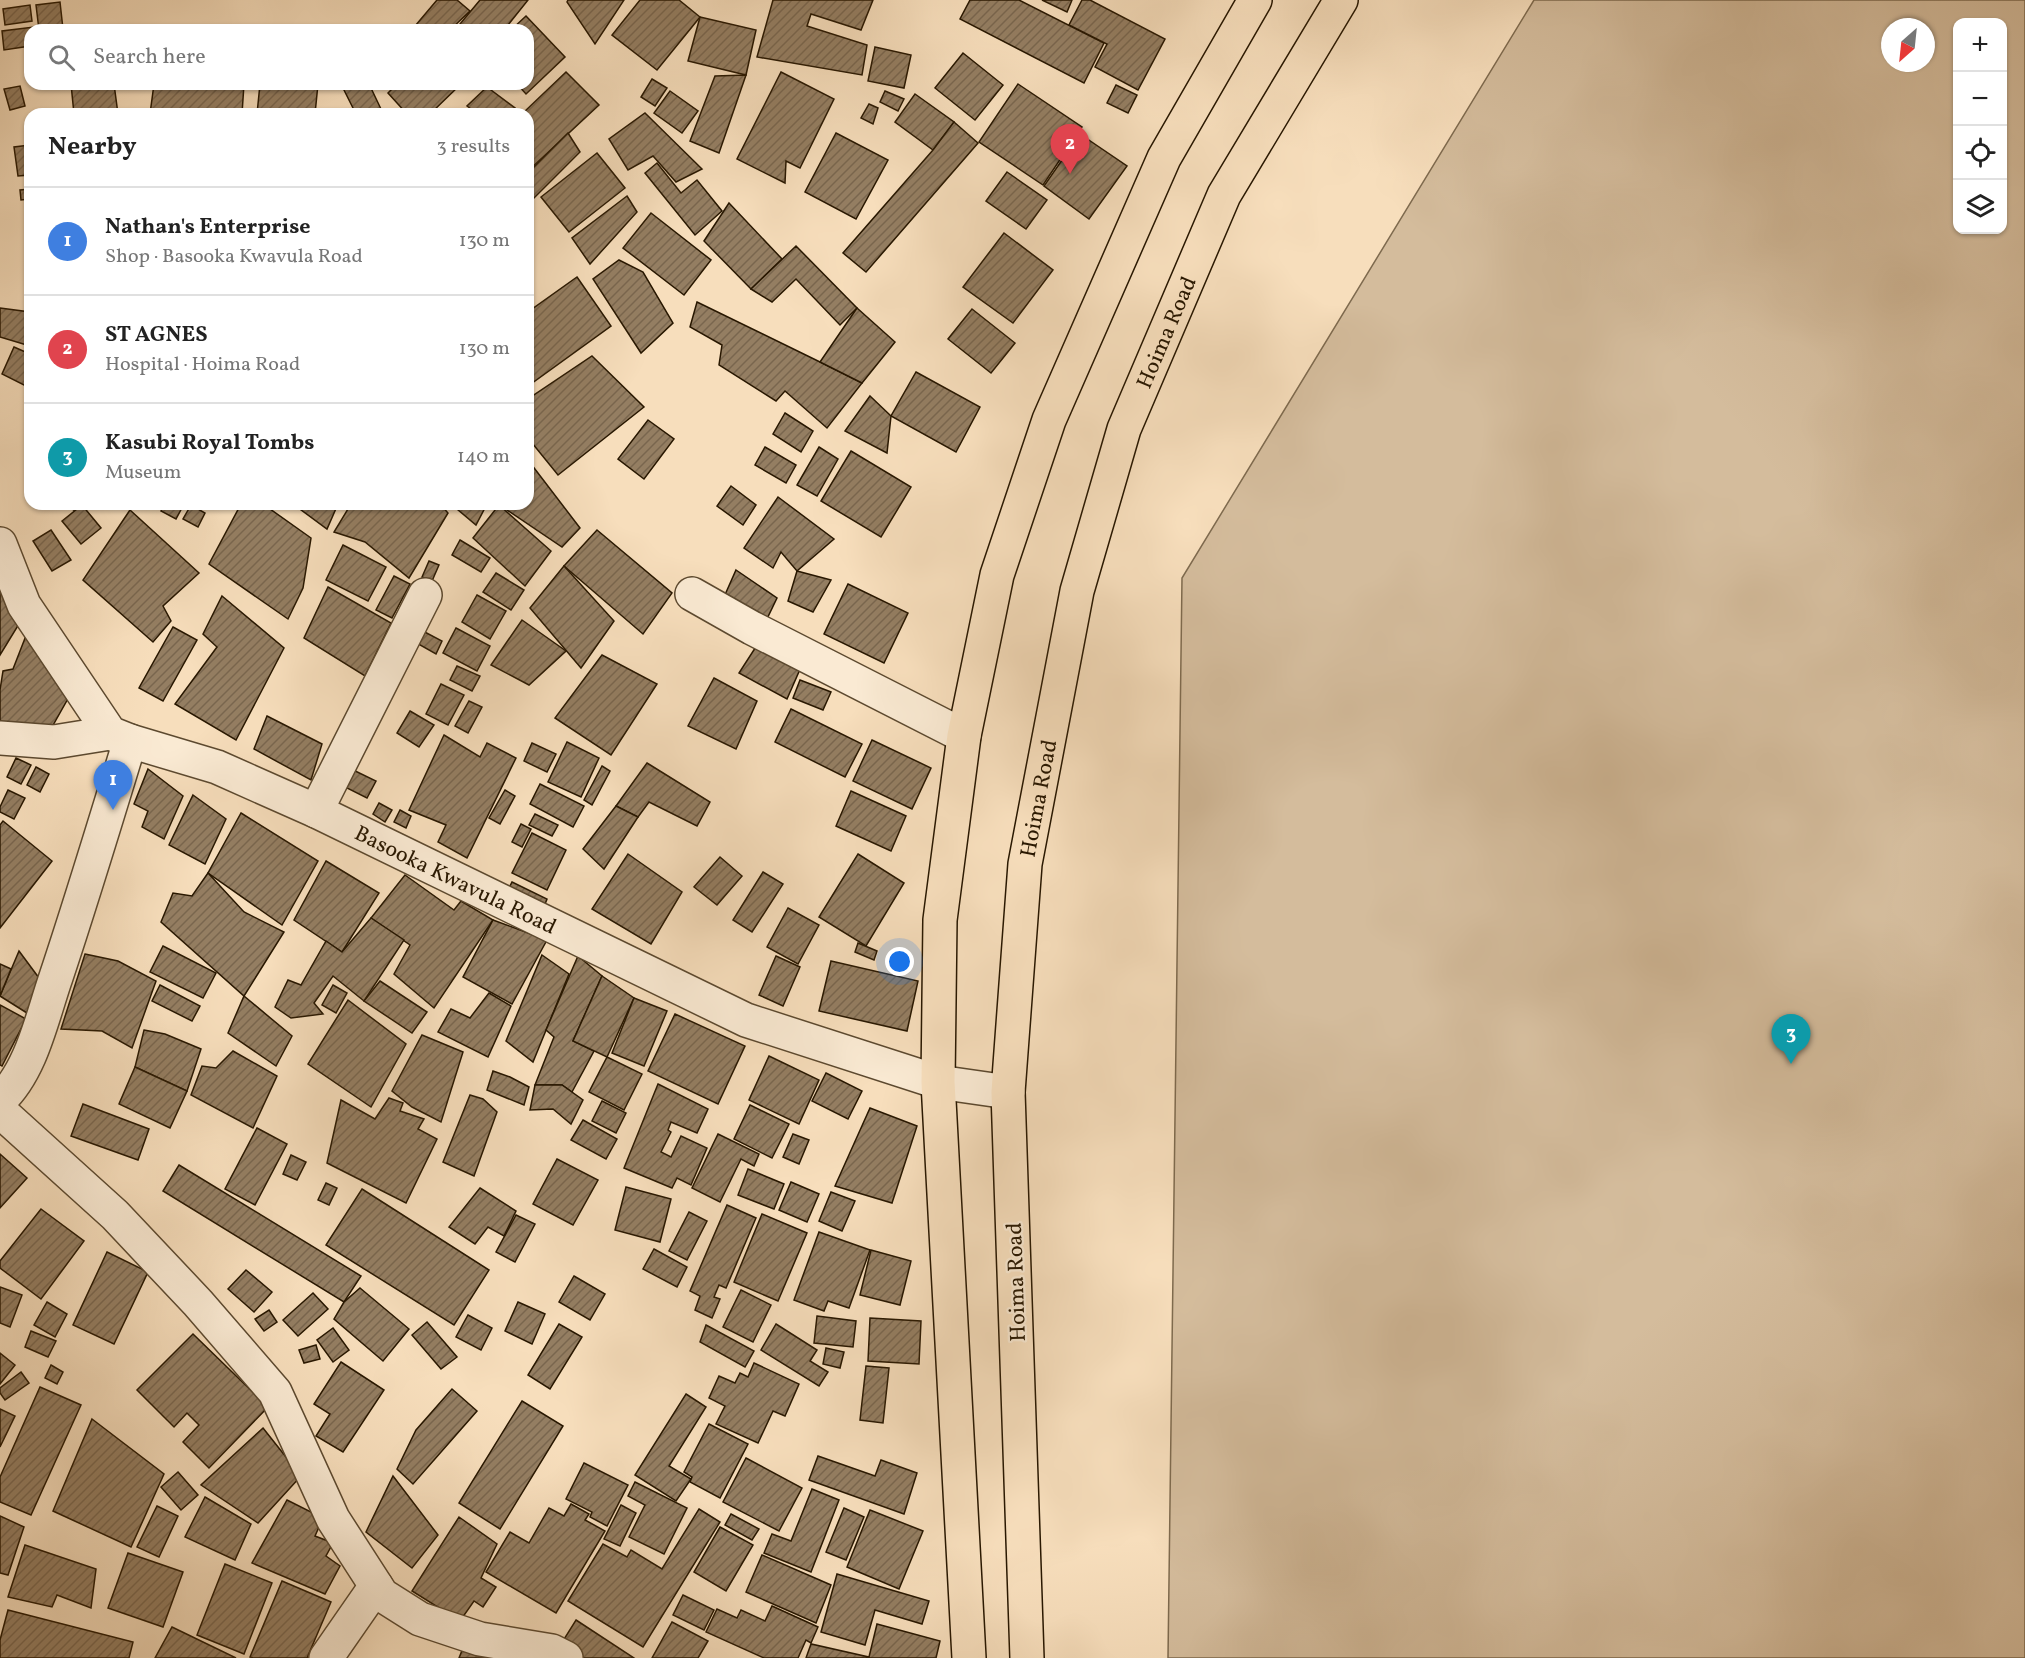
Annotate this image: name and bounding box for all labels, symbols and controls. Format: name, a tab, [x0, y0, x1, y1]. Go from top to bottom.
north arrow	[1881, 18, 1935, 72]
map controls	[1953, 18, 2007, 234]
button: +	[1953, 18, 2007, 72]
search box	[24, 24, 534, 90]
icon: search	[45, 41, 78, 74]
text: Search here	[93, 42, 206, 73]
button: −	[1953, 72, 2007, 126]
pin: 2	[1050, 124, 1090, 174]
button: locate	[1953, 126, 2007, 180]
text: Nearby	[48, 129, 137, 165]
text: 3 results	[436, 133, 510, 161]
button: layers	[1953, 180, 2007, 234]
text: Nathan's Enterprise	[105, 212, 311, 243]
text: 1	[63, 227, 72, 255]
text: 130 m	[459, 227, 510, 255]
text: Shop · Basooka Kwavula Road	[105, 243, 363, 271]
street label: Hoima Road	[1130, 272, 1205, 394]
text: ST AGNES	[105, 320, 207, 351]
text: 2	[62, 335, 73, 363]
text: 130 m	[459, 335, 510, 363]
text: Hospital · Hoima Road	[105, 351, 300, 379]
text: Kasubi Royal Tombs	[105, 428, 314, 459]
text: 3	[62, 443, 73, 471]
text: 140 m	[457, 443, 510, 471]
text: Museum	[105, 459, 182, 487]
street label: Hoima Road	[1014, 737, 1066, 860]
pin: 1	[94, 760, 132, 810]
street label: Basooka Kwavula Road	[349, 819, 561, 944]
your location	[885, 947, 914, 976]
pin: 3	[1772, 1014, 1810, 1064]
street label: Hoima Road	[1000, 1222, 1035, 1342]

